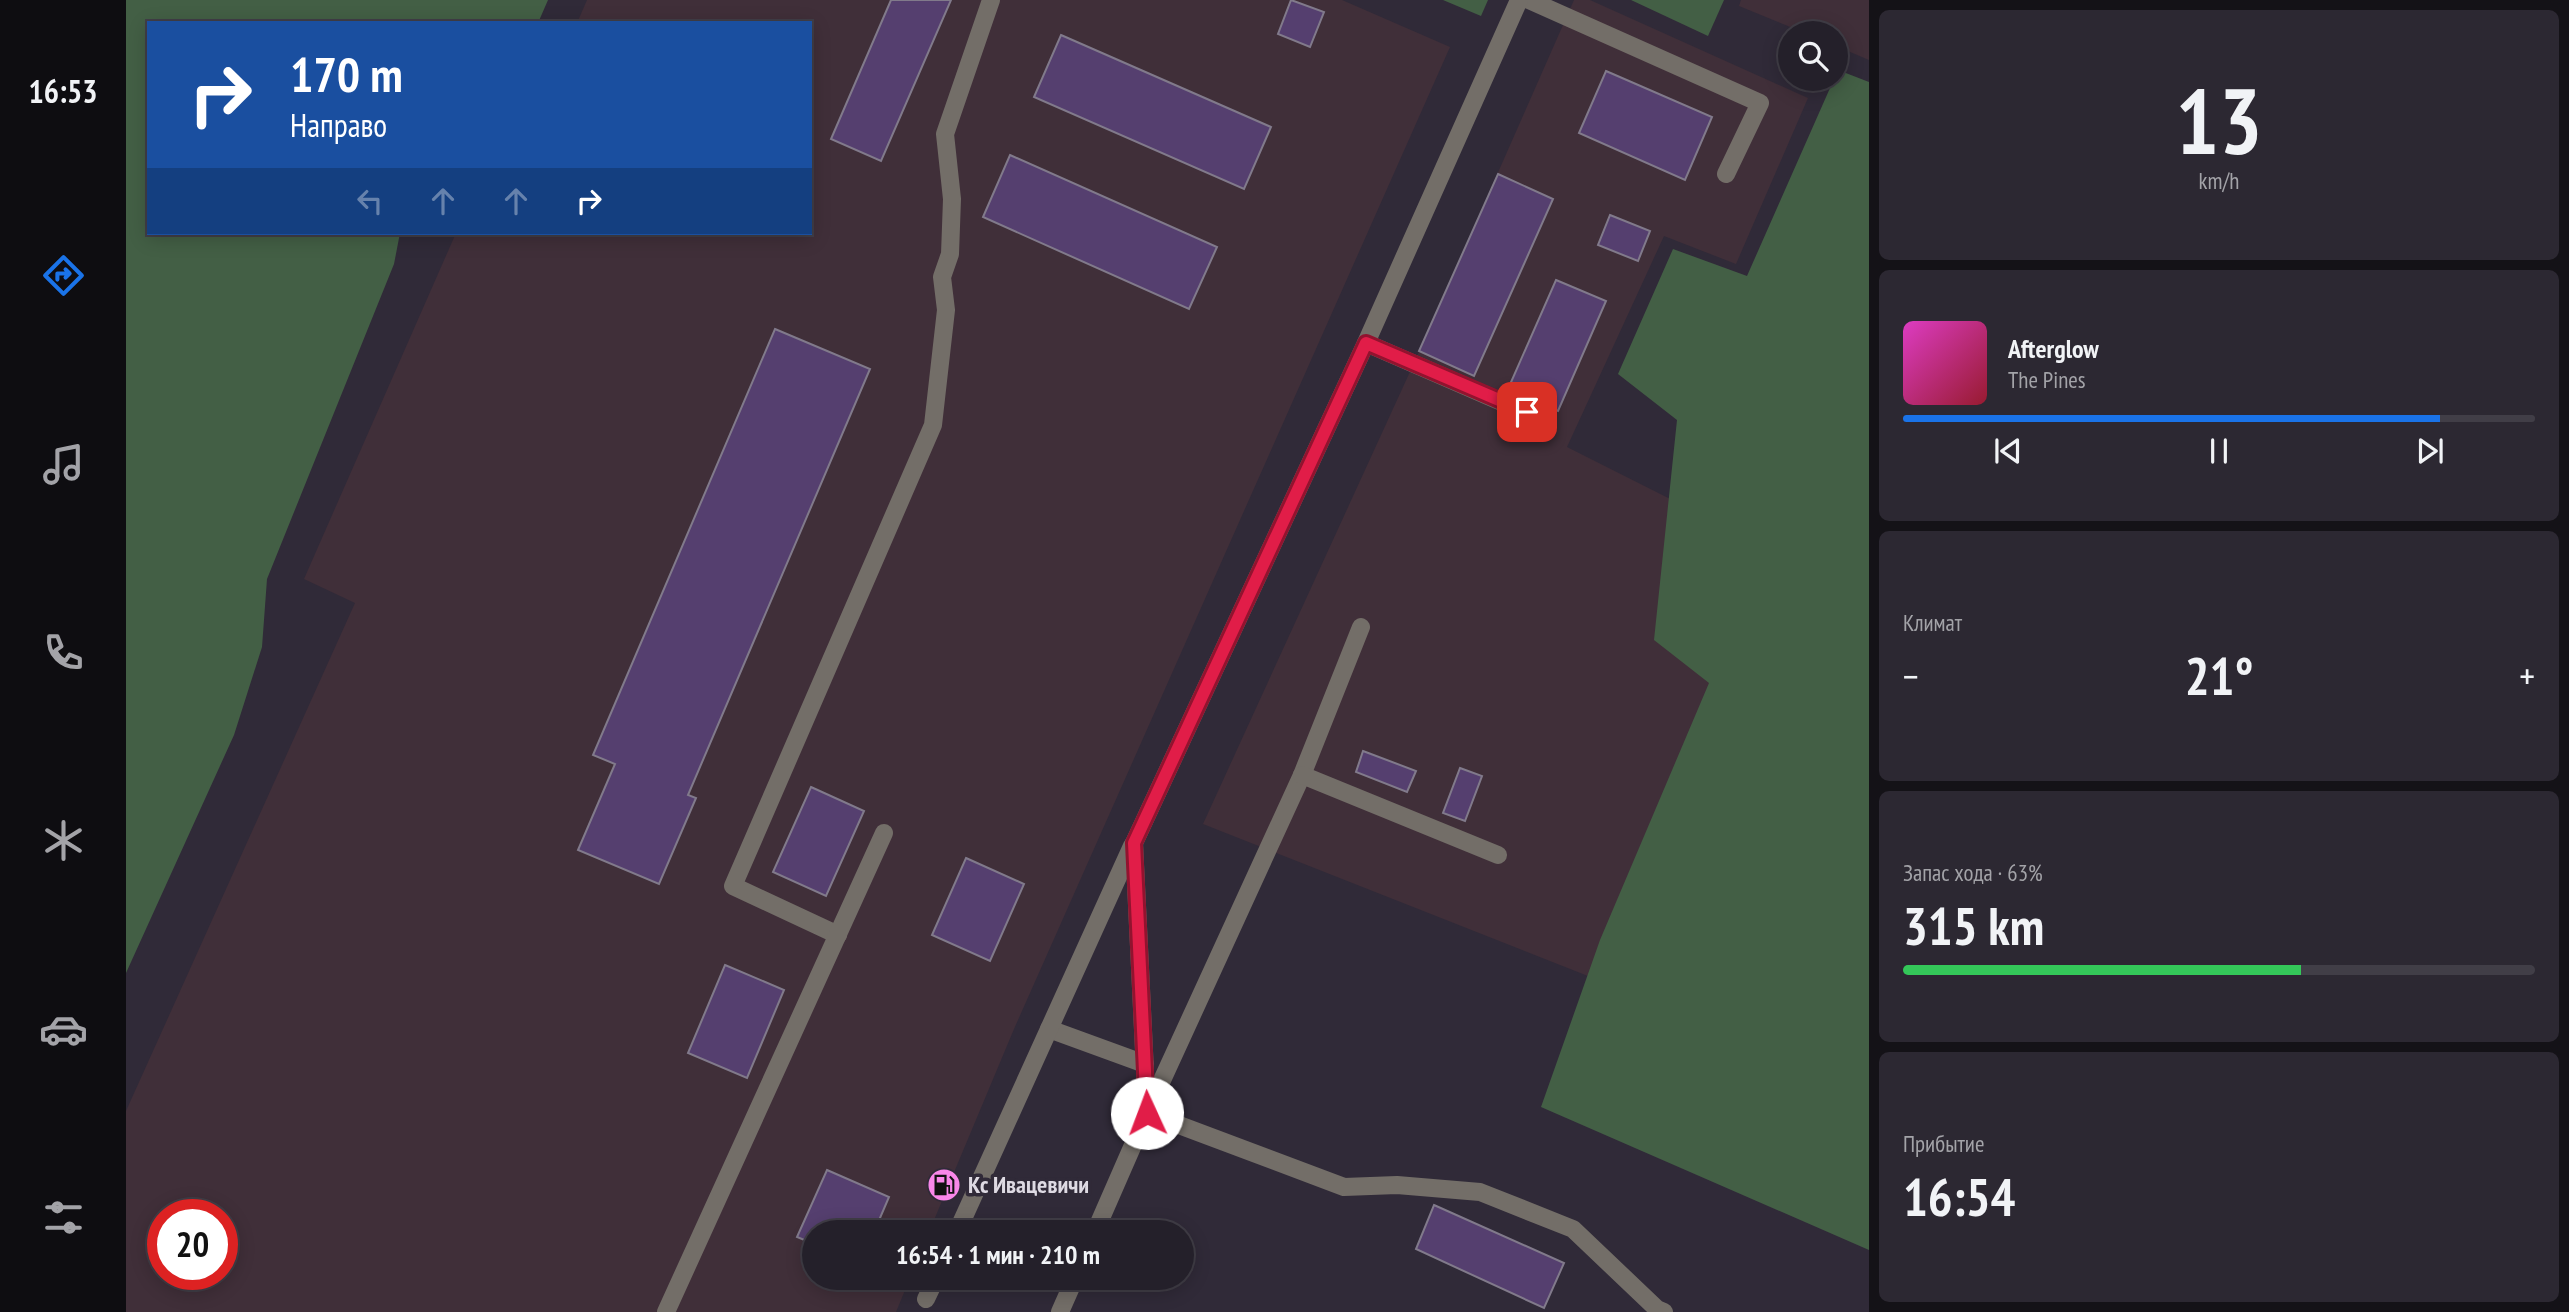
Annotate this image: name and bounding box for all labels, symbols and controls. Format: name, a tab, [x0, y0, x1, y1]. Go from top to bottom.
map controls	[1778, 21, 1848, 91]
button: search	[1778, 21, 1848, 91]
text: 170 m	[290, 42, 403, 106]
icon: right	[175, 49, 266, 140]
text: 13	[2176, 61, 2263, 179]
text: 16:53	[28, 70, 98, 112]
text: Направо	[290, 104, 387, 146]
text: km/h	[2199, 166, 2239, 195]
icon: left	[351, 182, 389, 220]
icon: ahead	[424, 182, 462, 220]
icon: ahead	[497, 182, 535, 220]
icon: right	[570, 182, 608, 220]
icon: directions	[39, 251, 88, 300]
text: Afterglow	[2008, 332, 2099, 365]
text: The Pines	[2008, 365, 2086, 394]
pin	[1497, 382, 1557, 442]
icon: arrive	[1508, 393, 1546, 431]
icon: previous	[1989, 432, 2027, 470]
icon: pause	[2200, 432, 2238, 470]
icon: next	[2411, 432, 2449, 470]
icon: music	[39, 440, 88, 489]
text: Климат	[1903, 608, 1962, 637]
icon: phone	[39, 628, 88, 677]
text: 21°	[2185, 642, 2253, 709]
text: −	[1903, 651, 1919, 700]
text: +	[2519, 651, 2535, 700]
icon: climate	[39, 816, 88, 865]
text: Запас хода · 63%	[1903, 858, 2043, 887]
text: 315 km	[1903, 892, 2044, 959]
icon: car	[39, 1005, 88, 1054]
position arrow	[1110, 1076, 1184, 1150]
text: Прибытие	[1903, 1129, 1984, 1158]
text: 16:54	[1903, 1163, 2015, 1230]
fuel station icon: Кс Ивацевичи	[925, 1166, 963, 1204]
place label: Кс Ивацевичи	[968, 1169, 1089, 1200]
icon: filters	[39, 1193, 88, 1242]
speed limit sign: 20	[147, 1199, 238, 1290]
text: 16:54 · 1 мин · 210 m	[896, 1238, 1100, 1271]

